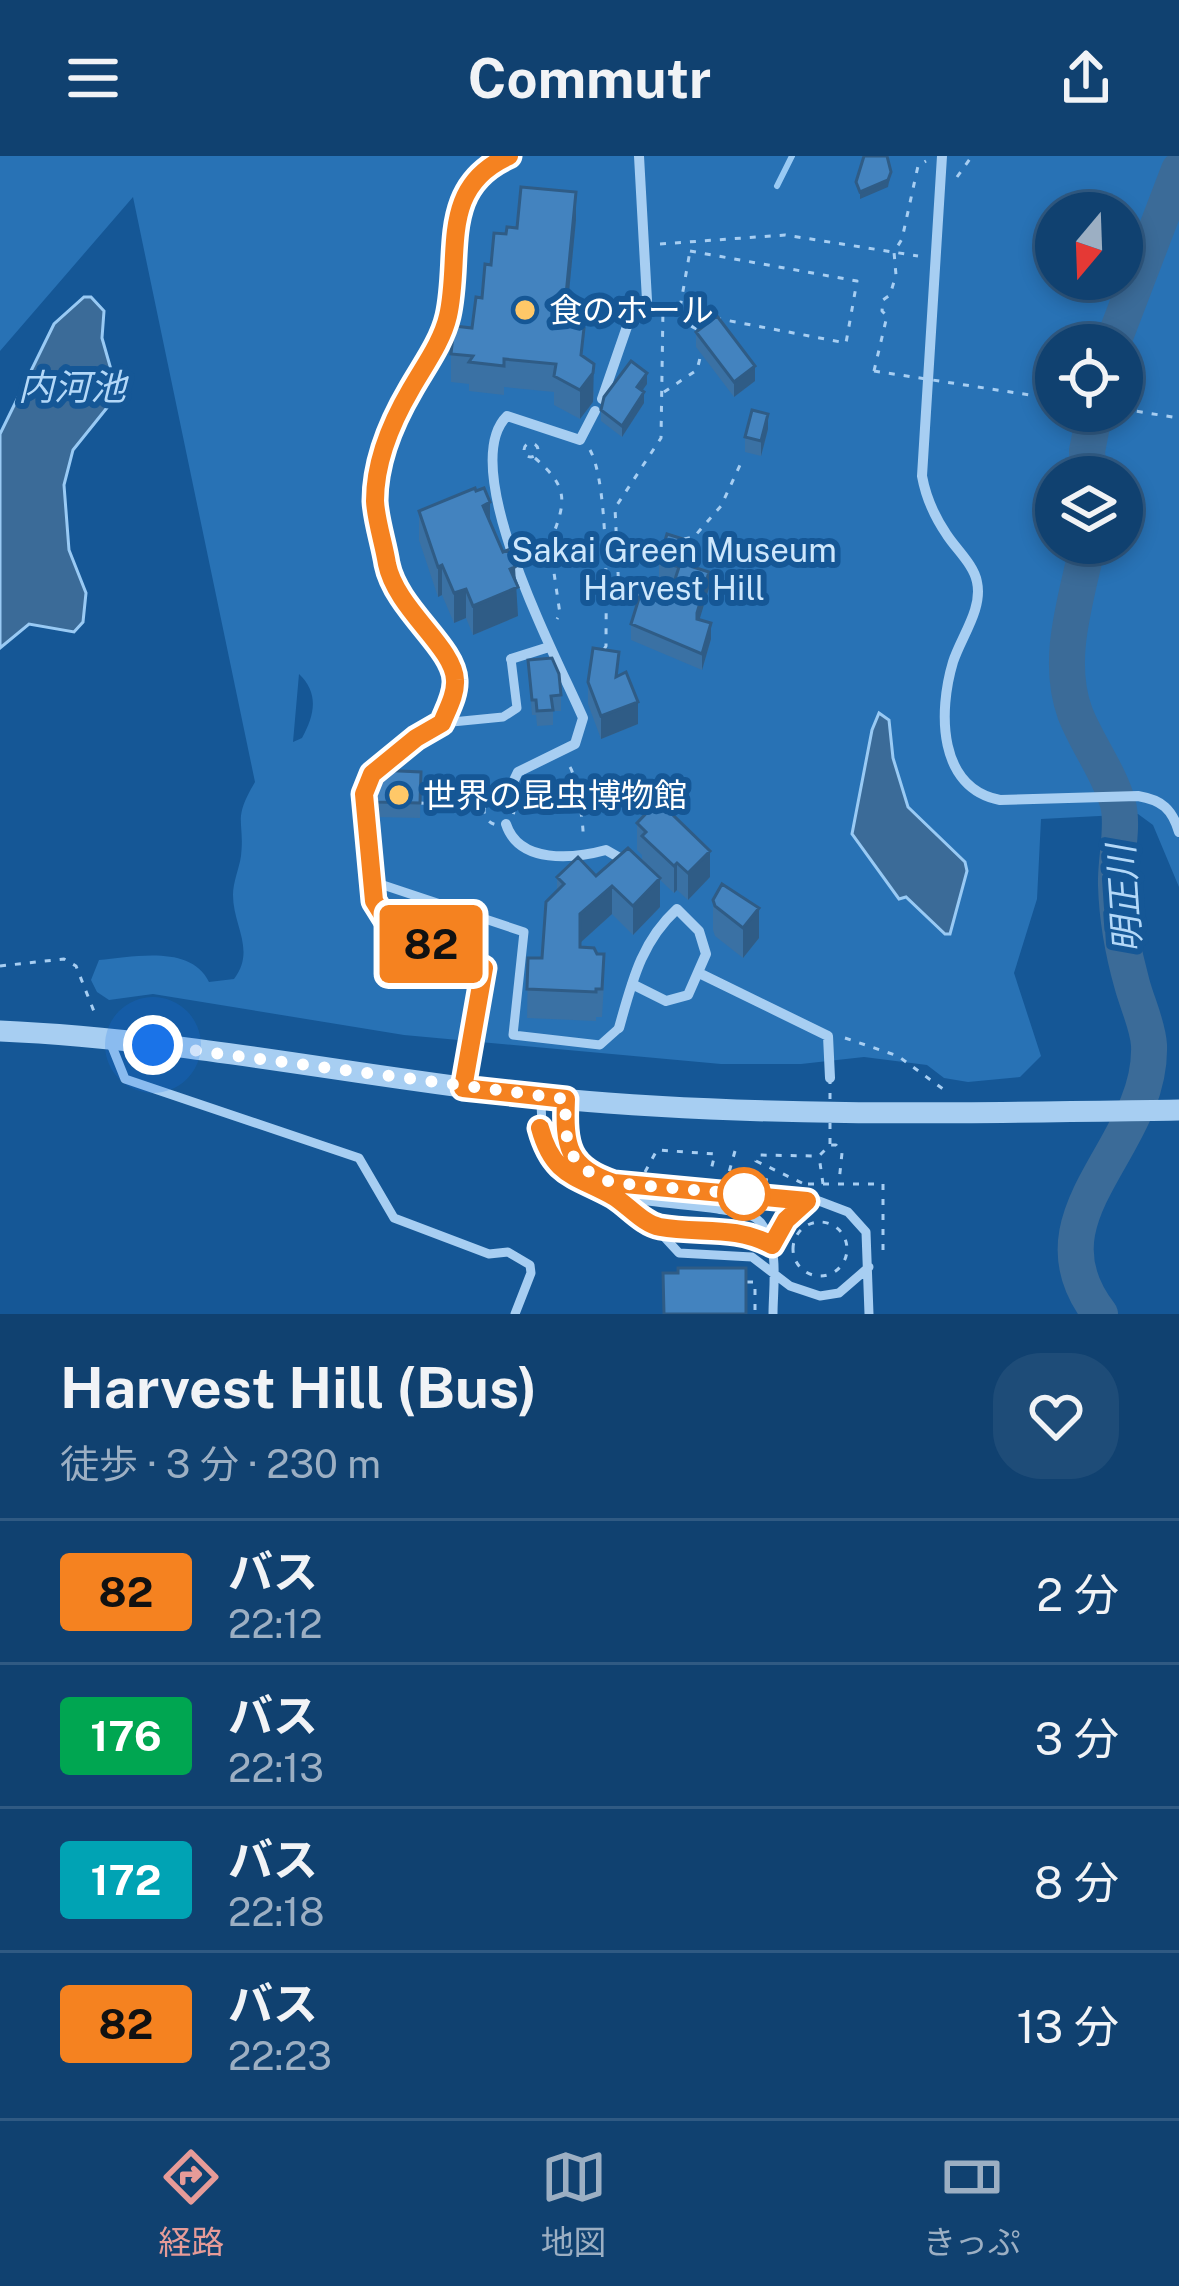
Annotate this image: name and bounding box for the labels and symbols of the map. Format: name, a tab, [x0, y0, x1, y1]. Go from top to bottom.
north arrow	[1035, 192, 1143, 300]
place label: 食のホール	[549, 291, 714, 329]
marker: 食のホール	[512, 297, 538, 323]
water label: 内河池	[18, 366, 129, 408]
park label: Sakai Green Museum Harvest Hill	[511, 531, 837, 607]
place label: 世界の昆虫博物館	[423, 776, 687, 814]
marker: 世界の昆虫博物館	[386, 782, 412, 808]
water label: 明正川	[1099, 840, 1149, 954]
line badge: 82	[377, 905, 485, 983]
your location	[123, 1015, 183, 1075]
unlabelled marker	[719, 1169, 769, 1219]

